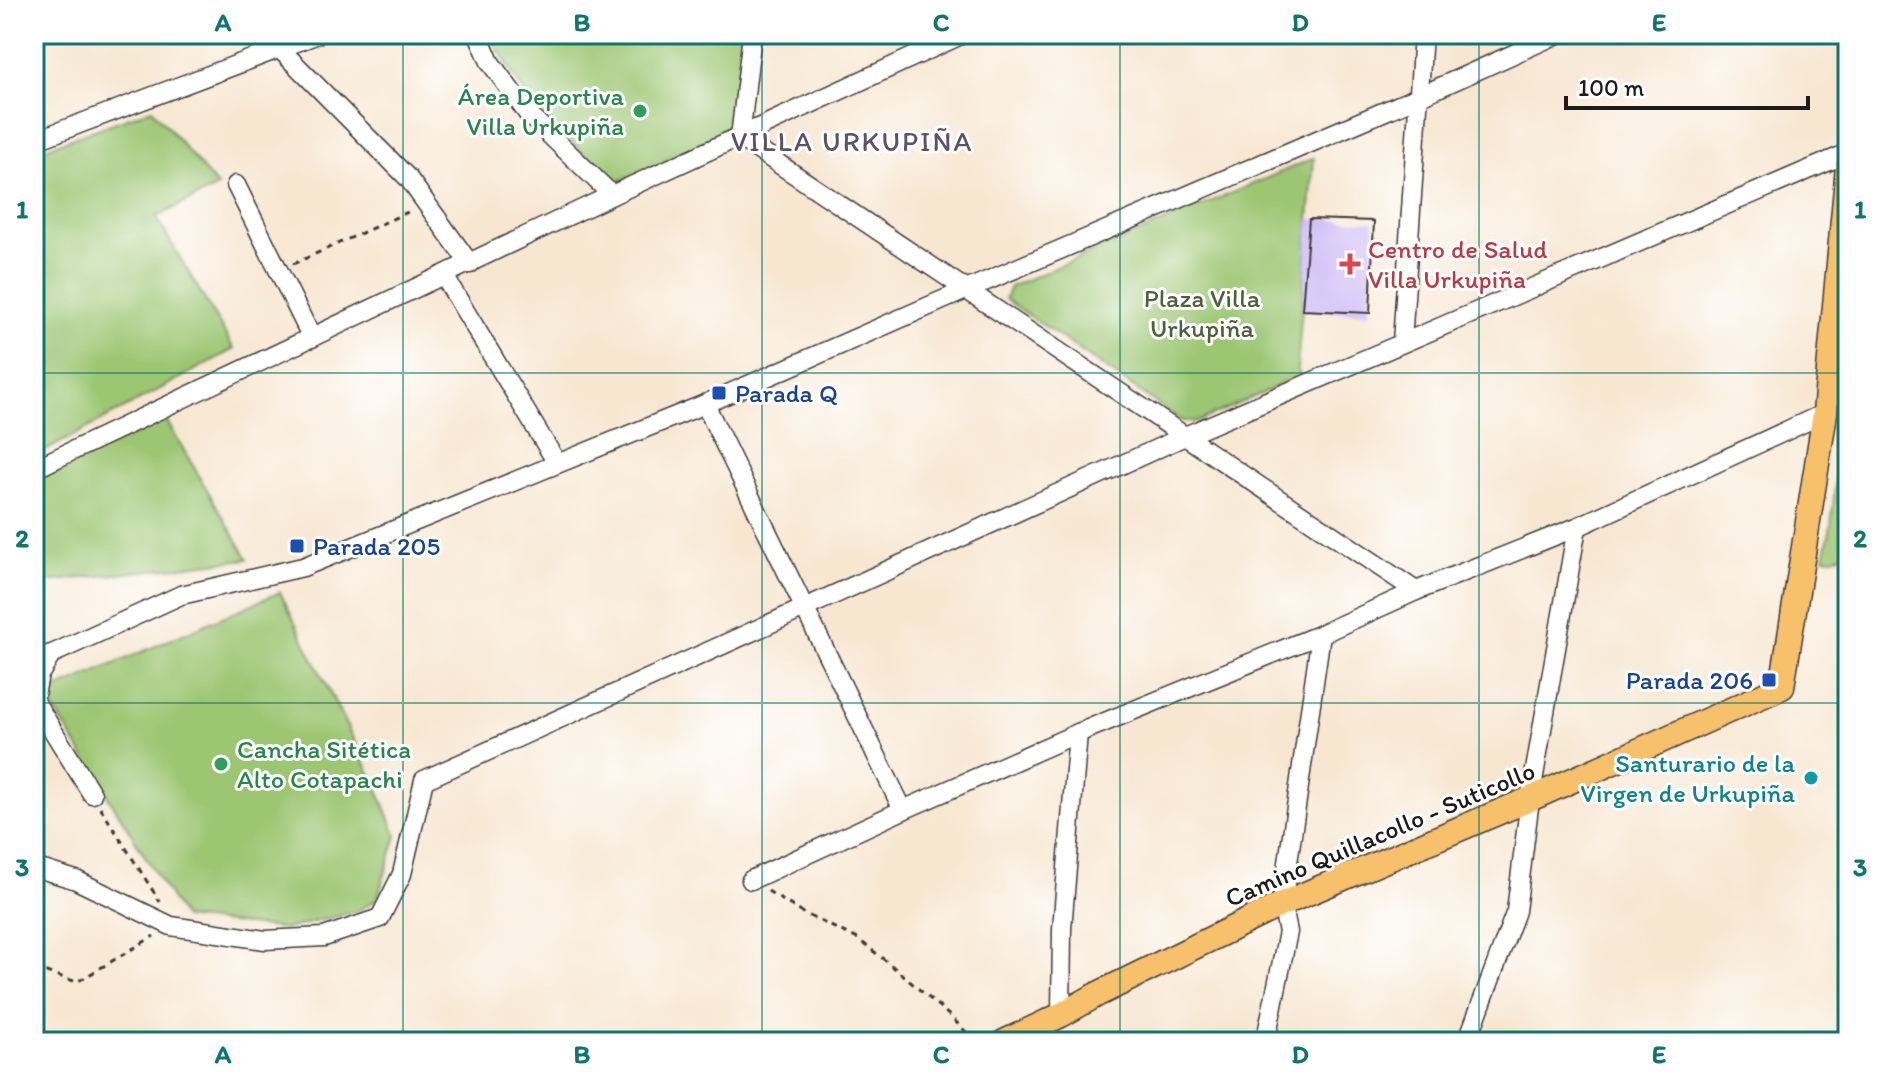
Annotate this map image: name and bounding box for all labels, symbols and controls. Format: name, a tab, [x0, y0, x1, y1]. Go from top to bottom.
text: A	[214, 6, 232, 38]
text: B	[574, 6, 591, 38]
text: C	[933, 6, 950, 38]
text: D	[1291, 6, 1309, 38]
text: E	[1652, 6, 1666, 38]
scale bar	[1566, 60, 1808, 110]
text: 100 m	[1578, 73, 1644, 102]
place label: Área Deportiva Villa Urkupiña	[458, 80, 625, 142]
marker: Área Deportiva Villa Urkupiña	[631, 102, 649, 120]
district label: VILLA URKUPIÑA	[731, 124, 973, 158]
text: 1	[16, 193, 28, 225]
text: 1	[1854, 193, 1866, 225]
place label: Centro de Salud Villa Urkupiña	[1368, 233, 1548, 295]
marker: Centro de Salud Villa Urkupiña	[1339, 253, 1361, 275]
park label: Plaza Villa Urkupiña	[1144, 282, 1261, 344]
place label: Parada Q	[735, 377, 838, 409]
marker: Parada Q	[710, 384, 728, 402]
text: 2	[15, 522, 29, 554]
text: 2	[1853, 522, 1867, 554]
place label: Parada 205	[313, 530, 440, 562]
marker: Parada 205	[288, 537, 306, 555]
place label: Parada 206	[1626, 664, 1753, 696]
marker: Parada 206	[1760, 671, 1778, 689]
place label: Cancha Sitética Alto Cotapachi	[237, 733, 411, 795]
place label: Santurario de la Virgen de Urkupiña	[1580, 747, 1795, 809]
street label: Camino Quillacollo - Suticollo	[1220, 754, 1540, 914]
marker: Cancha Sitética Alto Cotapachi	[212, 755, 230, 773]
marker: Santurario de la Virgen de Urkupiña	[1802, 769, 1820, 787]
text: 3	[15, 851, 29, 883]
text: 3	[1853, 851, 1867, 883]
text: A	[214, 1038, 232, 1070]
text: B	[574, 1038, 591, 1070]
text: C	[933, 1038, 950, 1070]
text: D	[1291, 1038, 1309, 1070]
text: E	[1652, 1038, 1666, 1070]

